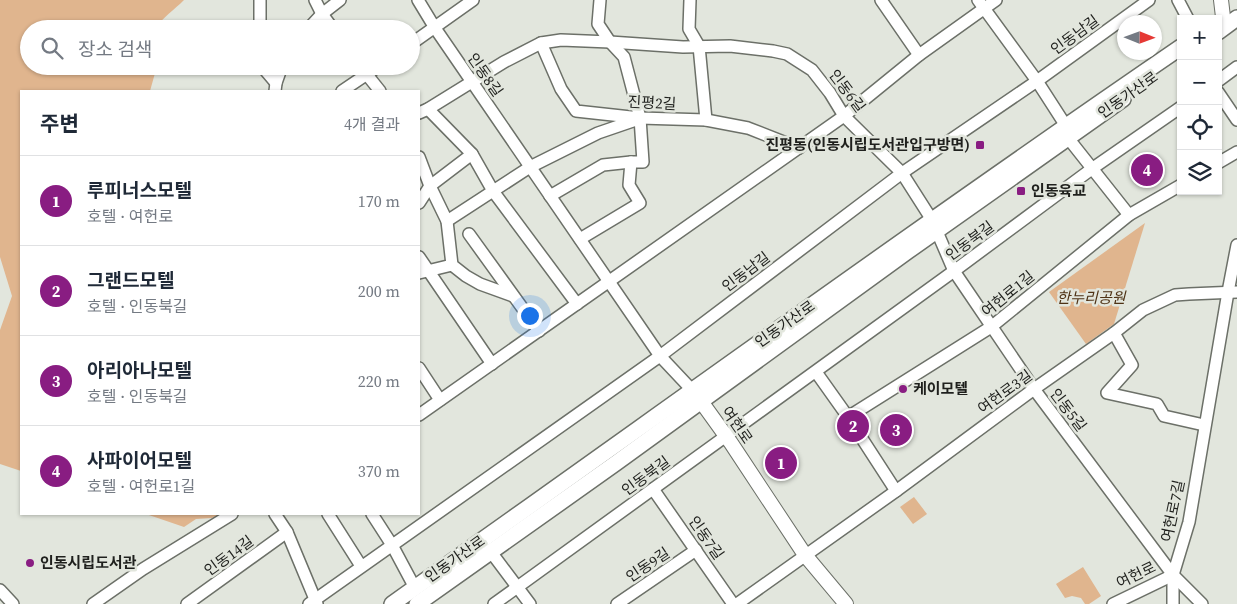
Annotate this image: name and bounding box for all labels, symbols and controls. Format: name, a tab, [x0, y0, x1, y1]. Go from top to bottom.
street label: 인동남길	[1046, 10, 1103, 59]
north arrow	[1117, 15, 1162, 60]
map controls	[1177, 15, 1222, 195]
button: +	[1177, 15, 1222, 60]
search box	[20, 20, 420, 75]
icon: search	[38, 34, 66, 62]
text: 장소 검색	[78, 36, 152, 62]
street label: 인동8길	[463, 49, 508, 101]
button: −	[1177, 60, 1222, 105]
street label: 인동6길	[824, 65, 871, 117]
street label: 인동가산로	[1093, 66, 1162, 123]
street label: 진평2길	[627, 91, 677, 114]
button: locate	[1177, 105, 1222, 150]
text: 주변	[40, 109, 79, 138]
text: 4개 결과	[344, 113, 400, 135]
place label: 진평동(인동시립도서관입구방면)	[765, 134, 970, 155]
marker: 진평동(인동시립도서관입구방면)	[974, 139, 986, 151]
button: layers	[1177, 150, 1222, 195]
pin: 4	[1131, 151, 1163, 189]
text: 루피너스모텔	[87, 177, 192, 203]
place label: 인동육교	[1031, 180, 1086, 201]
marker: 인동육교	[1015, 185, 1027, 197]
text: 1	[52, 190, 60, 212]
text: 170 m	[358, 190, 400, 212]
text: 호텔 · 여헌로	[87, 205, 173, 227]
street label: 인동북길	[941, 216, 998, 265]
street label: 인동남길	[717, 247, 774, 297]
street label: 여헌로1길	[977, 266, 1039, 322]
text: 그랜드모텔	[87, 267, 174, 293]
text: 2	[52, 280, 60, 302]
text: 200 m	[358, 280, 400, 302]
park label: 한누리공원	[1056, 287, 1127, 308]
text: 호텔 · 인동북길	[87, 295, 188, 317]
street label: 인동가산로	[750, 295, 819, 352]
your location	[517, 303, 543, 329]
text: 아리아나모텔	[87, 357, 192, 383]
street label: 여헌로3길	[973, 365, 1036, 419]
text: 3	[52, 370, 60, 392]
text: 220 m	[358, 370, 400, 392]
place label: 케이모텔	[913, 378, 968, 399]
marker: 케이모텔	[897, 383, 909, 395]
street label: 인동5길	[1045, 384, 1092, 436]
text: 호텔 · 인동북길	[87, 385, 188, 407]
street label: 여헌로	[717, 402, 758, 448]
pin: 2	[837, 407, 869, 445]
pin: 3	[880, 411, 912, 449]
pin: 1	[765, 444, 797, 482]
text: 사파이어모텔	[87, 447, 192, 473]
street label: 인동북길	[617, 451, 674, 500]
text: 4	[52, 460, 60, 482]
text: 370 m	[358, 460, 400, 482]
text: 호텔 · 여헌로1길	[87, 475, 196, 497]
street label: 여헌로7길	[1156, 478, 1189, 544]
street label: 인동7길	[684, 512, 729, 564]
street label: 인동가산로	[420, 530, 489, 587]
street label: 인동14길	[200, 531, 258, 581]
street label: 인동9길	[622, 542, 674, 587]
place label: 인동시립도서관	[40, 552, 137, 573]
street label: 여헌로	[1113, 556, 1159, 593]
marker: 인동시립도서관	[24, 557, 36, 569]

